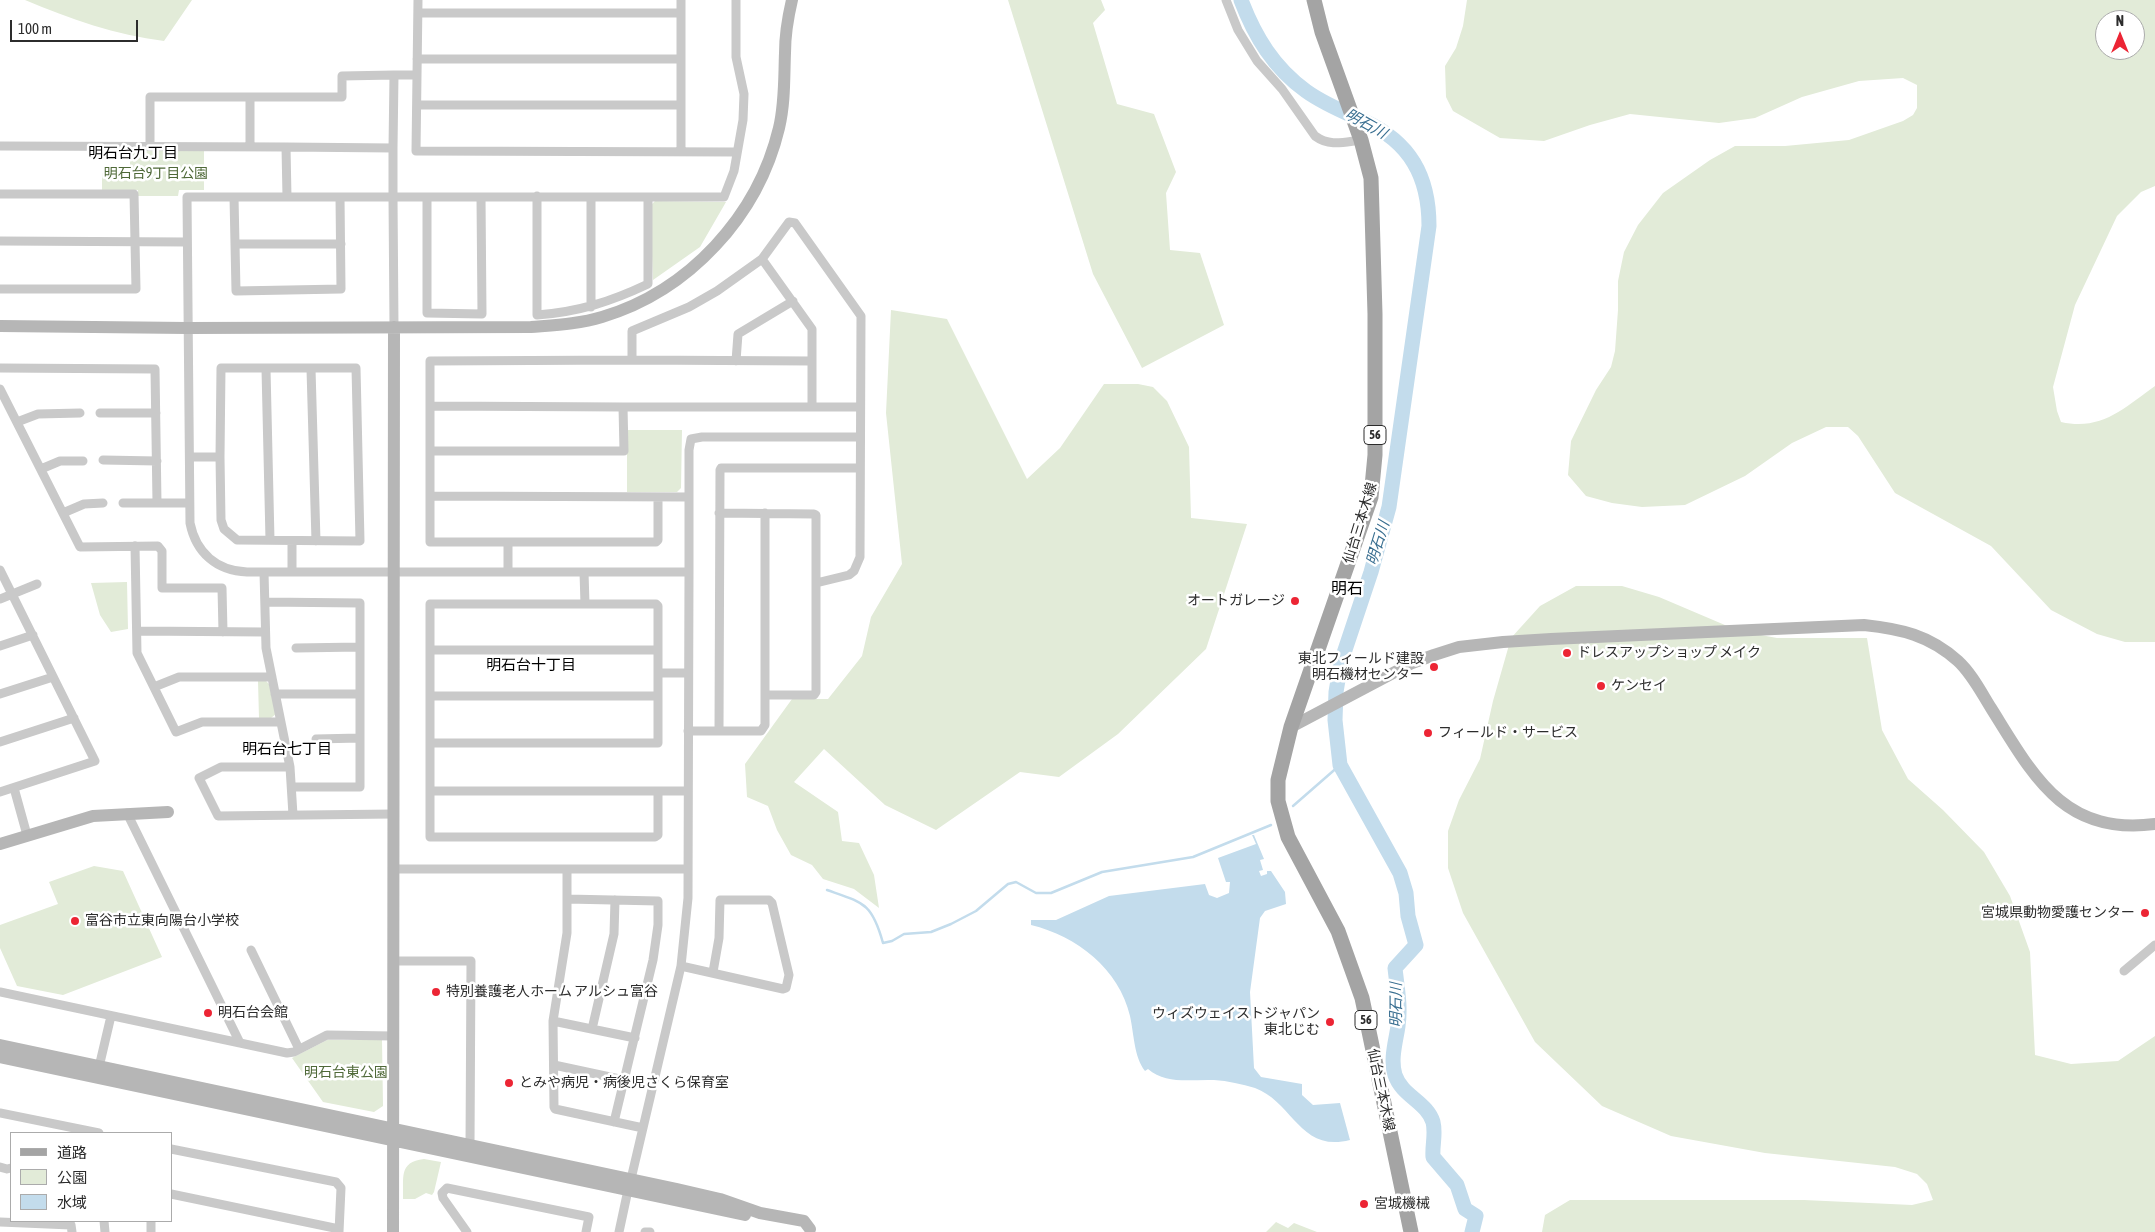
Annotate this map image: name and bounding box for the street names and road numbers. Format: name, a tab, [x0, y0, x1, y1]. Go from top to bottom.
road number: 56	[1364, 426, 1386, 444]
street label: 仙台三本木線	[1340, 480, 1380, 566]
road number: 56	[1355, 1010, 1377, 1030]
street label: 仙台三本木線	[1364, 1047, 1398, 1133]

